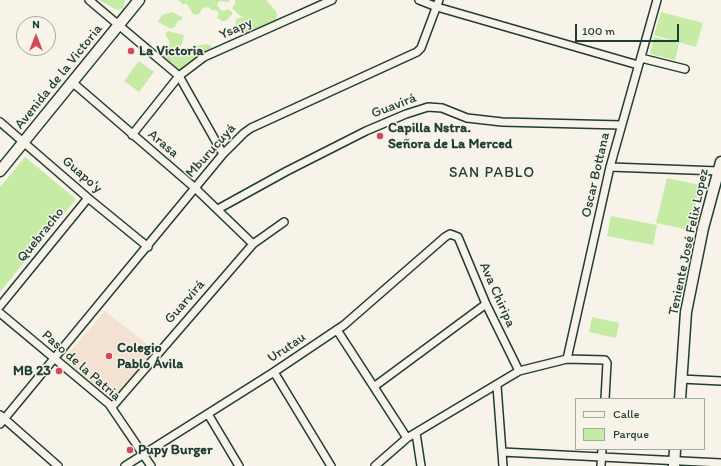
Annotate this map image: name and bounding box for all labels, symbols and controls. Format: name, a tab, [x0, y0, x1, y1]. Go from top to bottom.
street label: Ysapy	[217, 14, 255, 44]
north arrow	[16, 16, 56, 56]
scale bar	[577, 16, 681, 42]
text: N	[32, 18, 40, 31]
street label: Avenida de la Victoria	[12, 21, 106, 133]
text: 100 m	[582, 24, 615, 38]
place label: La Victoria	[139, 43, 204, 59]
marker: La Victoria	[126, 46, 136, 56]
street label: Guavirá	[369, 90, 419, 122]
street label: Mburucuyá	[182, 120, 240, 182]
place label: Capilla Nstra. Señora de La Merced	[388, 120, 512, 152]
street label: Arasa	[144, 126, 182, 162]
marker: Capilla Nstra. Señora de La Merced	[375, 131, 385, 141]
street label: Oscar Bottana	[578, 131, 614, 219]
street label: Guapo'y	[58, 153, 106, 197]
district label: SAN PABLO	[449, 164, 535, 182]
street label: Teniente José Felix Lopez	[665, 167, 713, 317]
street label: Quebracho	[14, 204, 68, 266]
street label: Ava Chiripa	[475, 260, 519, 330]
street label: Guarvirá	[161, 277, 209, 327]
street label: Paso de la Patria	[38, 327, 124, 405]
street label: Urutau	[265, 329, 309, 367]
place label: Colegio Pablo Ávila	[117, 340, 183, 372]
marker: Colegio Pablo Ávila	[104, 351, 114, 361]
place label: MB 23	[13, 363, 51, 379]
marker: MB 23	[54, 366, 64, 376]
legend	[575, 398, 705, 450]
text: Calle	[613, 407, 639, 421]
text: Parque	[613, 427, 649, 441]
place label: Pupy Burger	[138, 442, 213, 458]
marker: Pupy Burger	[125, 445, 135, 455]

